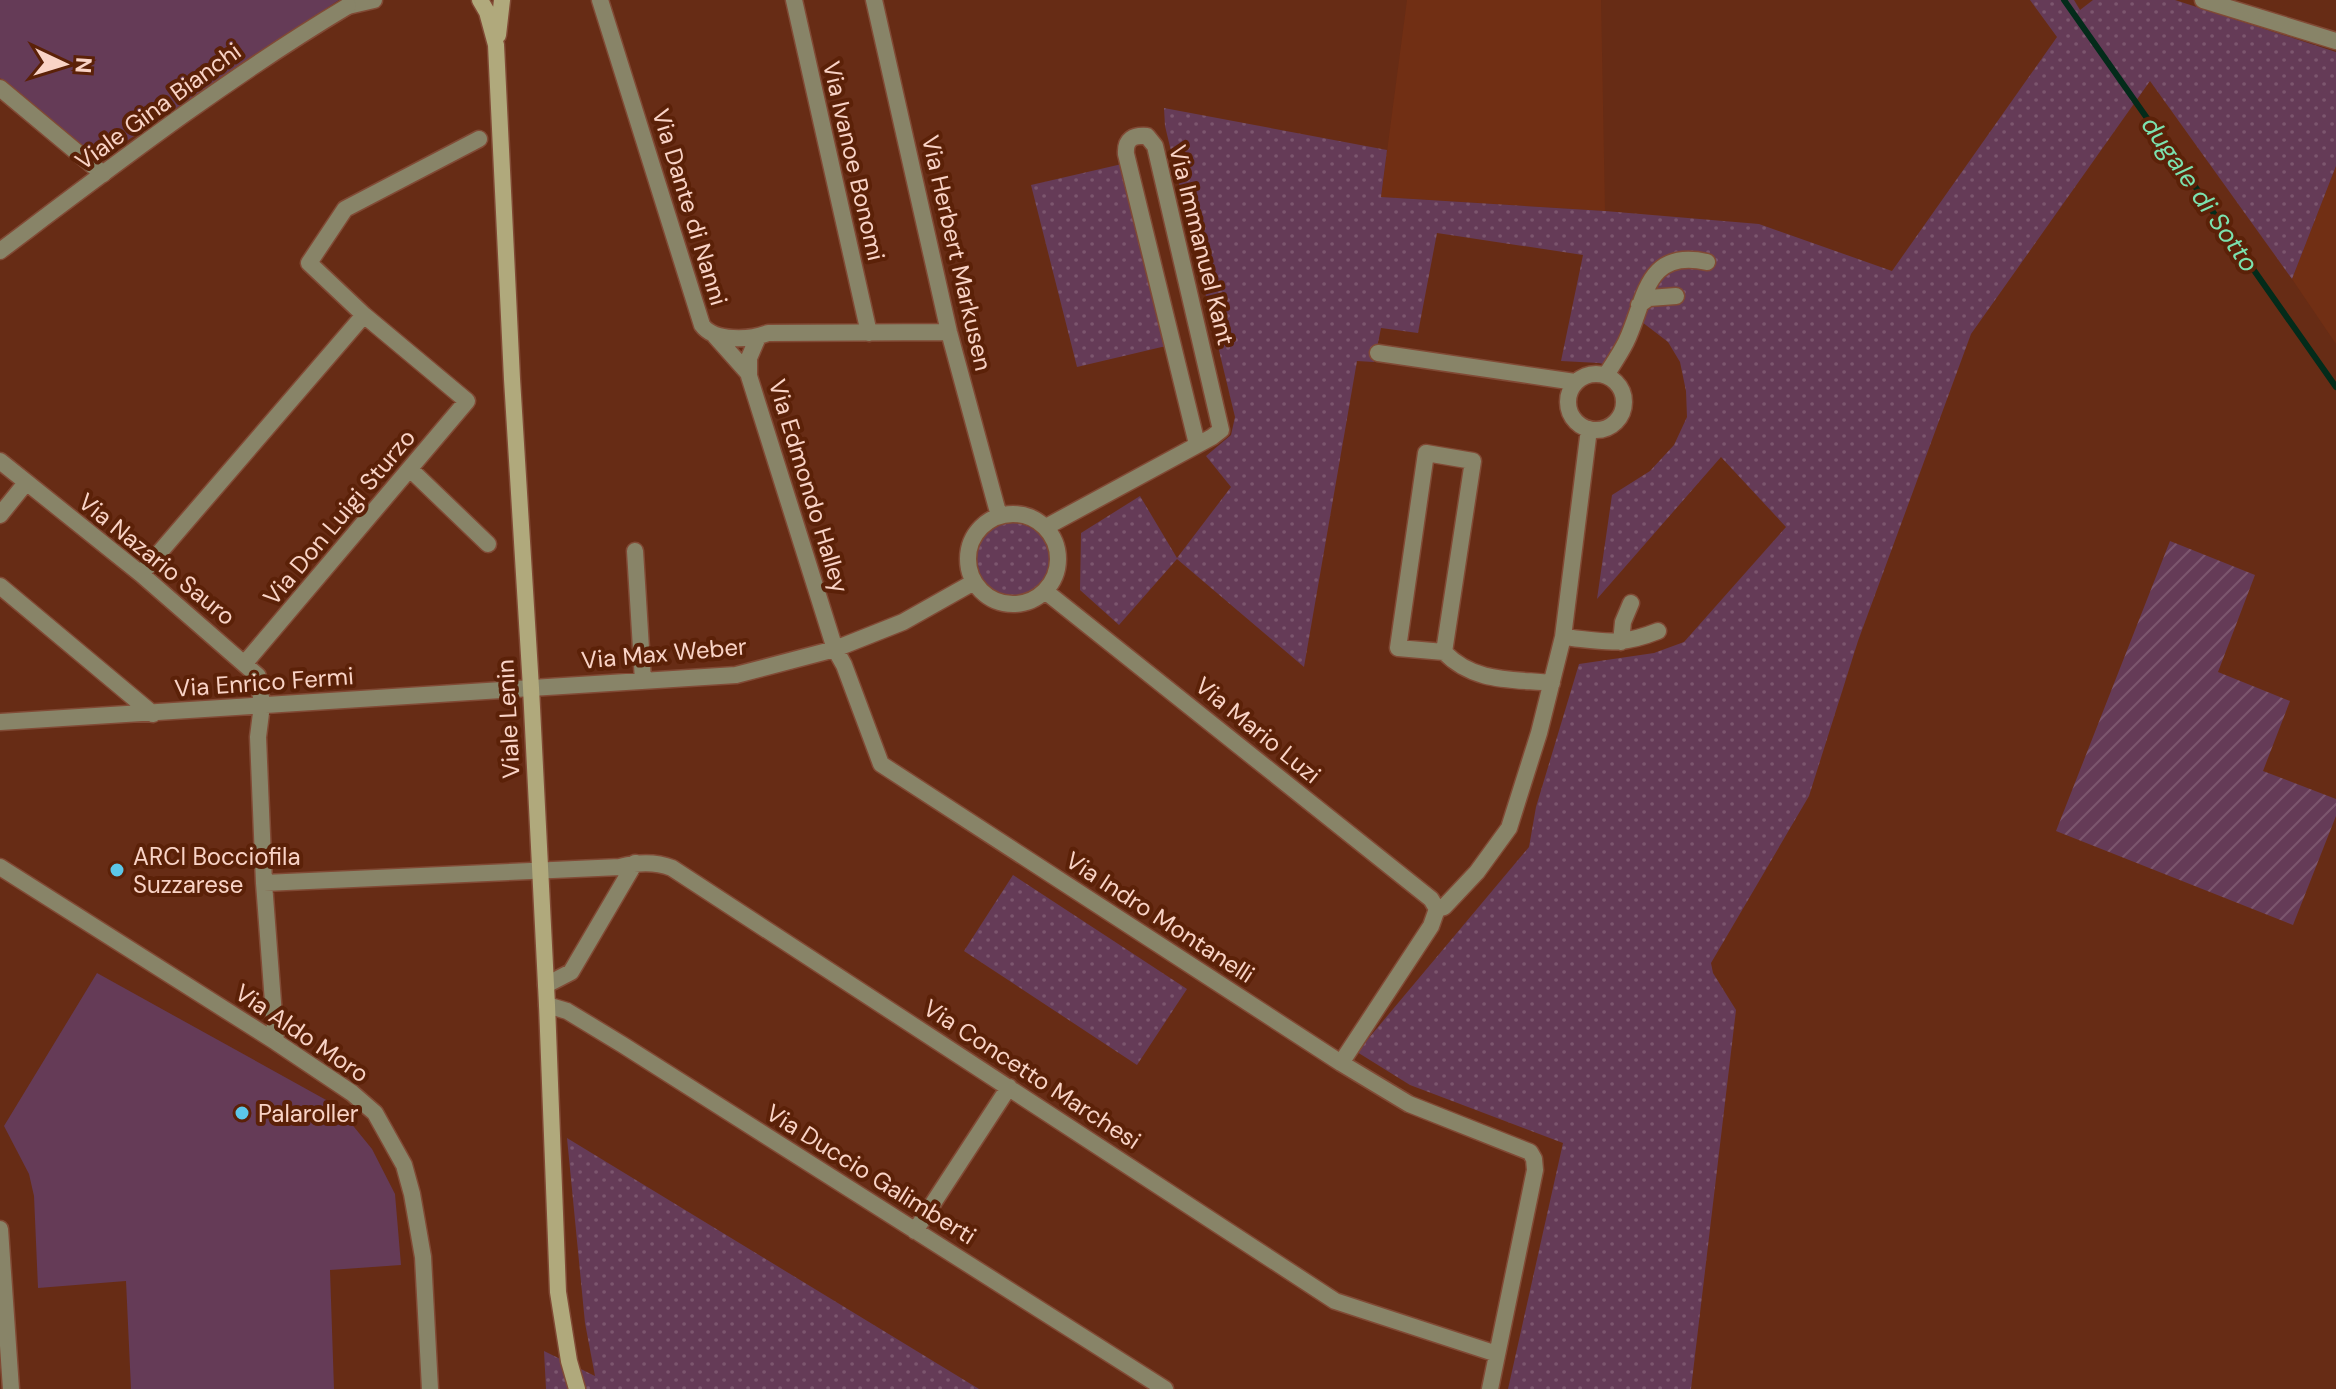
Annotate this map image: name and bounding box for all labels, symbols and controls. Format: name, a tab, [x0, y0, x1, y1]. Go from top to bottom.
north arrow	[24, 24, 104, 104]
street label: Viale Gina Bianchi	[69, 35, 247, 177]
text: N	[68, 56, 98, 74]
street label: Via Ivanoe Bonomi	[816, 58, 892, 264]
street label: Via Dante di Nanni	[645, 105, 735, 309]
water label: dugale di Sotto	[2134, 109, 2266, 279]
street label: Via Herbert Markusen	[915, 132, 999, 374]
street label: Via Immanuel Kant	[1162, 142, 1242, 348]
street label: Via Edmondo Halley	[762, 376, 856, 596]
street label: Via Don Luigi Sturzo	[256, 422, 422, 612]
street label: Via Nazario Sauro	[72, 486, 242, 632]
street label: Via Max Weber	[580, 630, 748, 676]
street label: Viale Lenin	[489, 659, 527, 779]
street label: Via Enrico Fermi	[173, 660, 355, 704]
street label: Via Mario Luzi	[1189, 670, 1327, 790]
place label: ARCI Bocciofila Suzzarese	[133, 841, 300, 900]
street label: Via Indro Montanelli	[1060, 844, 1260, 990]
marker: ARCI Bocciofila Suzzarese	[108, 861, 126, 879]
street label: Via Aldo Moro	[229, 977, 375, 1089]
street label: Via Concetto Marchesi	[917, 992, 1147, 1156]
street label: Via Duccio Galimberti	[760, 1097, 982, 1251]
place label: Palaroller	[258, 1098, 359, 1129]
marker: Palaroller	[233, 1104, 251, 1122]

